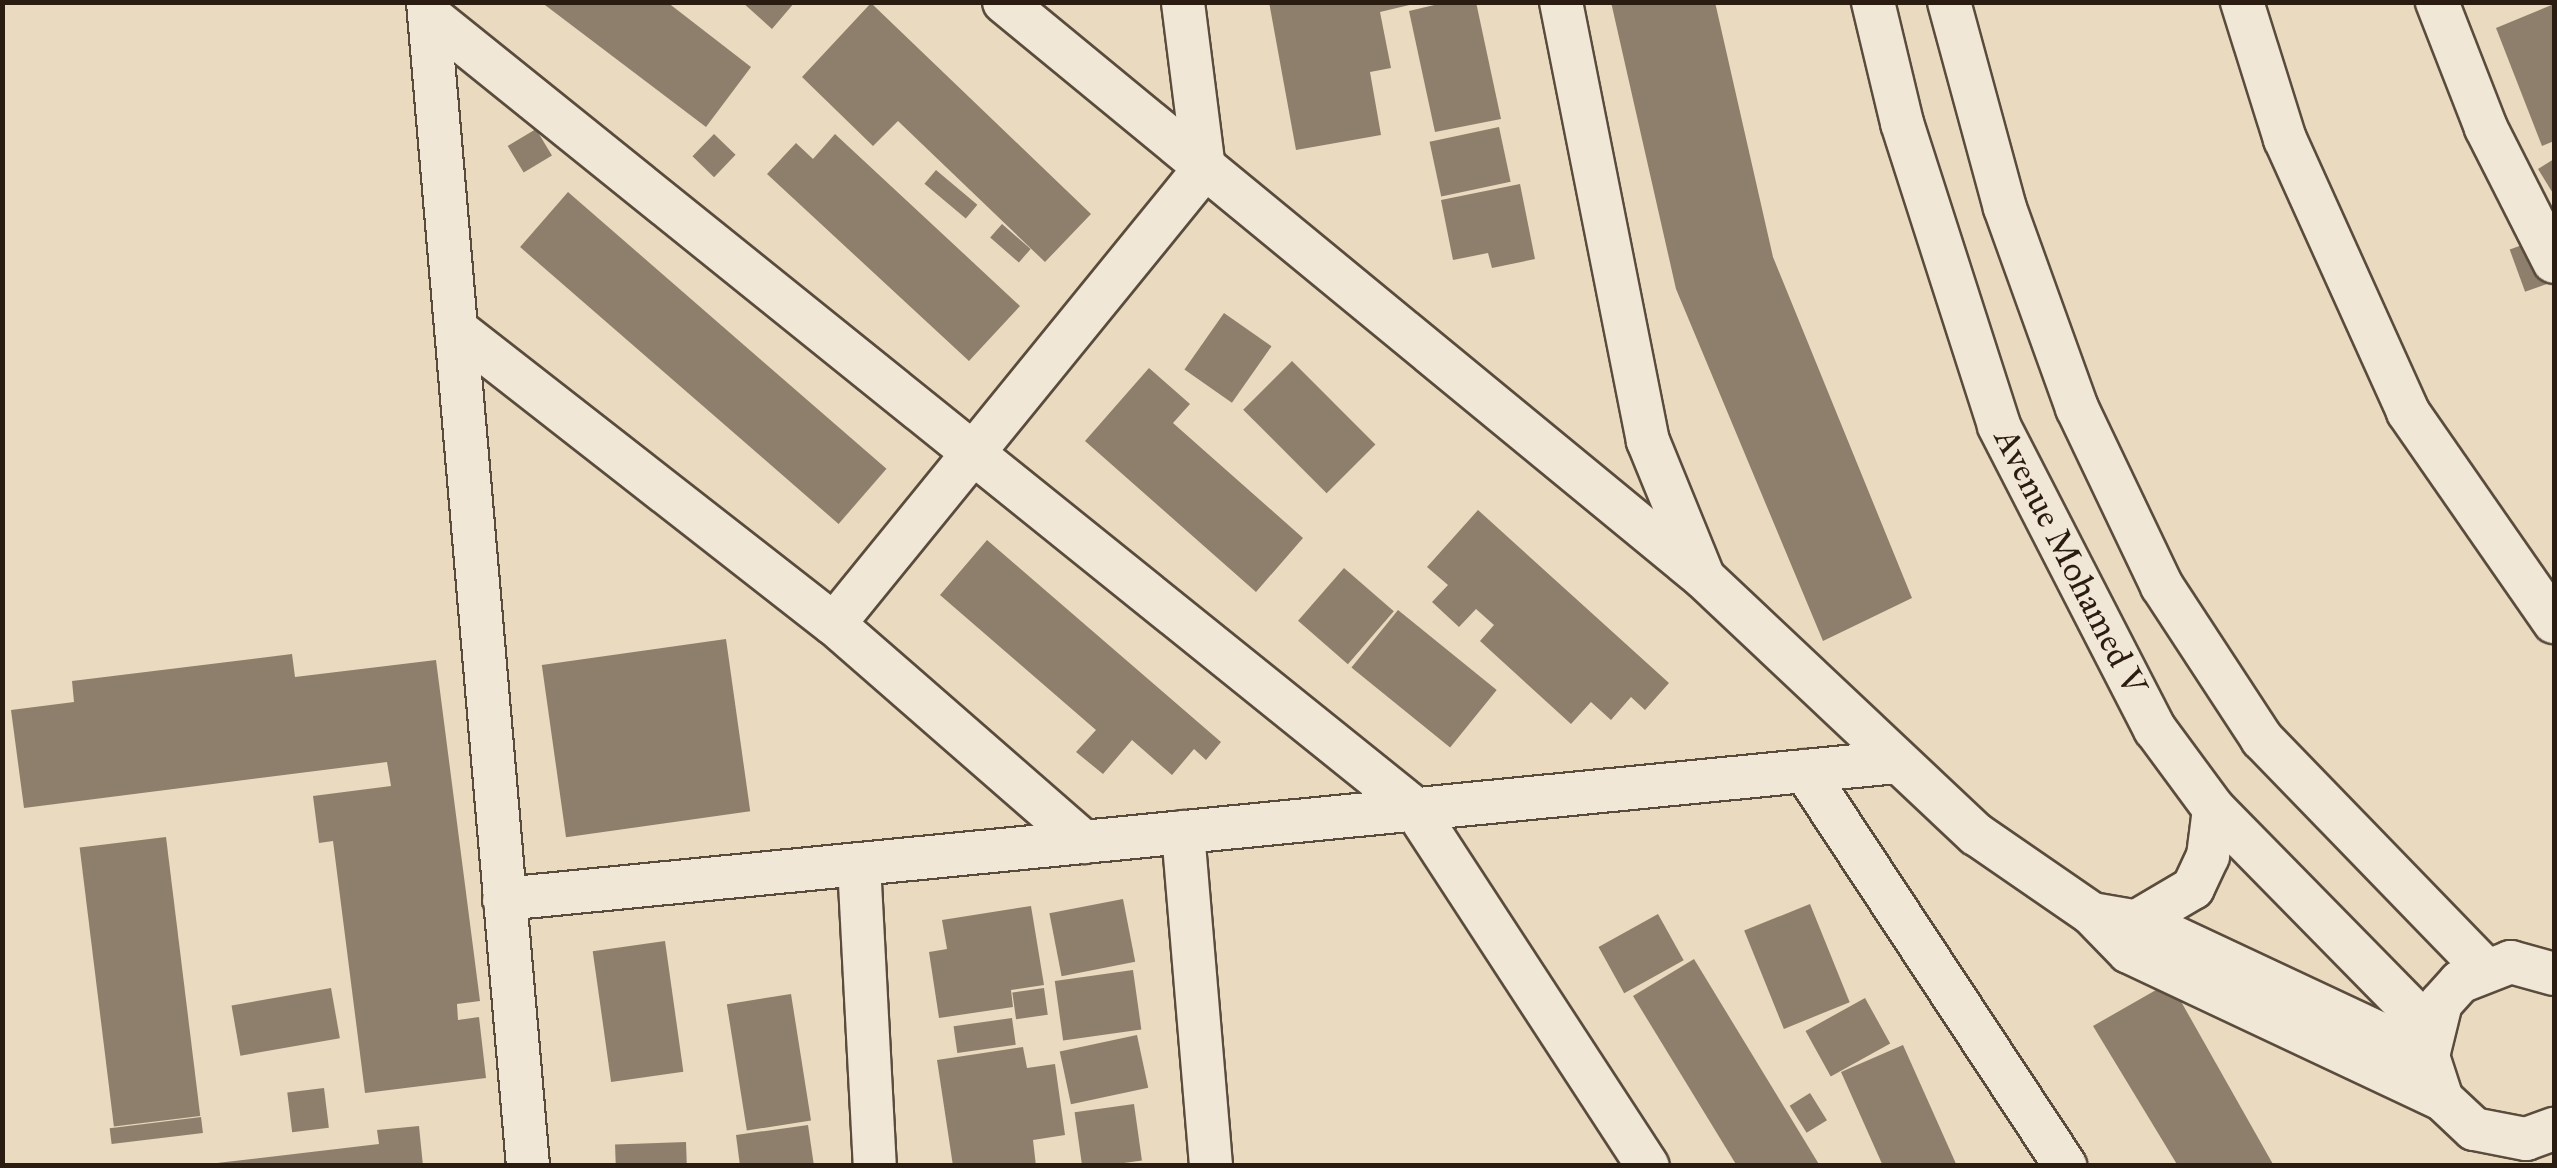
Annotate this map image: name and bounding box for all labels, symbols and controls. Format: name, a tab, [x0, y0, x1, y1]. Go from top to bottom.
street label: Avenue Mohamed V	[1985, 422, 2155, 702]

